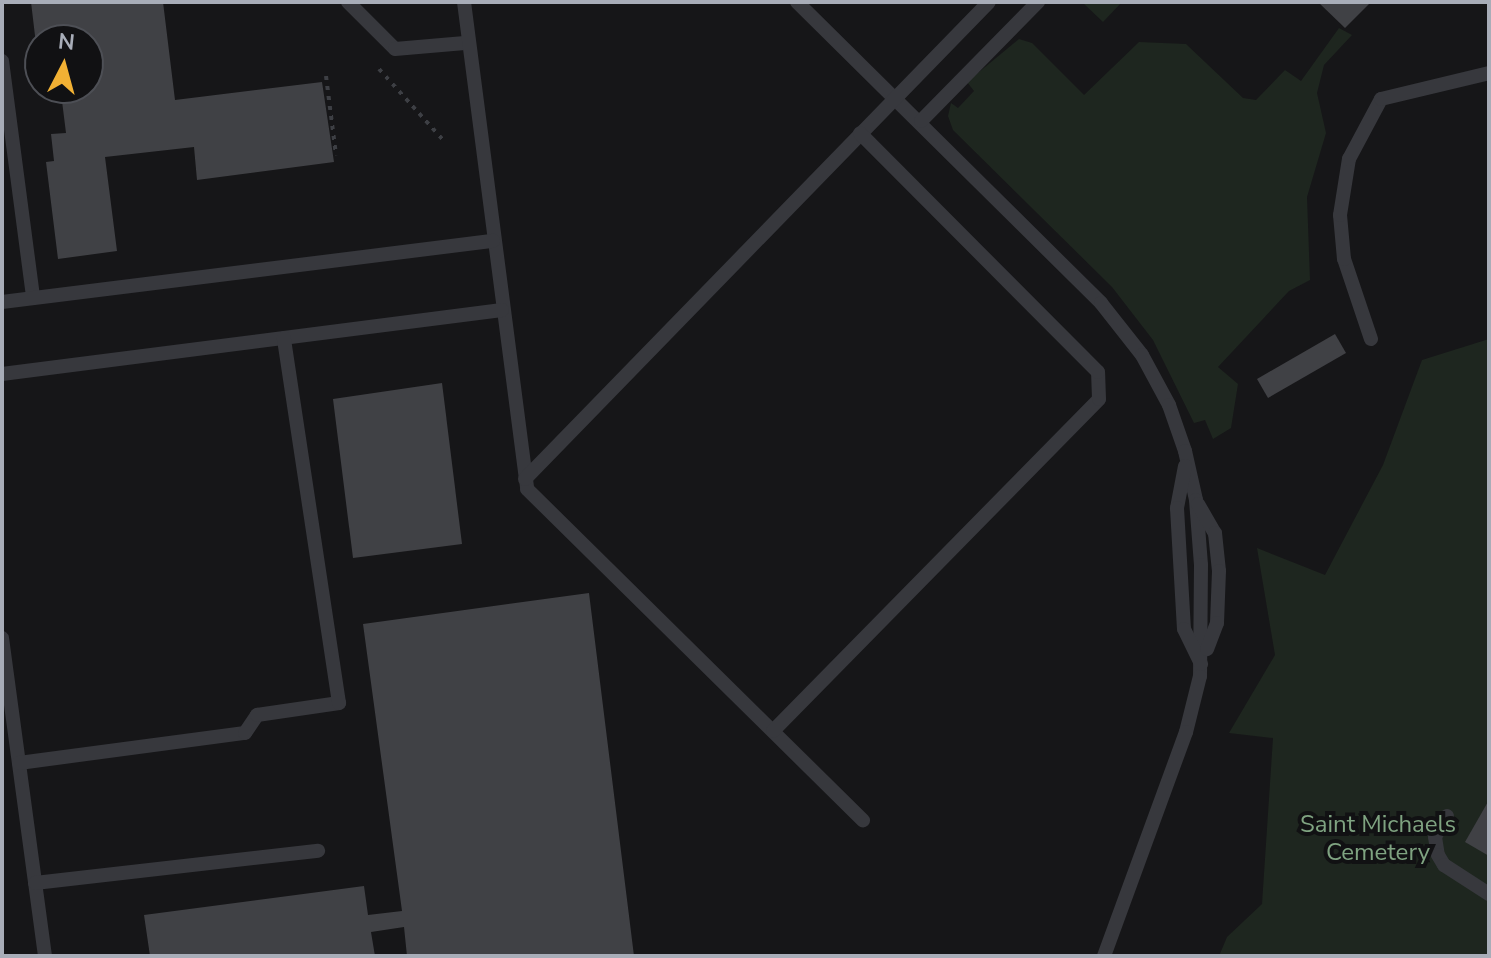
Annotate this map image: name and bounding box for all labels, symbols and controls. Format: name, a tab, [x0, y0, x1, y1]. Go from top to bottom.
north arrow	[24, 24, 104, 104]
text: N	[57, 26, 76, 58]
park label: Saint Michaels Cemetery	[1300, 811, 1456, 867]

